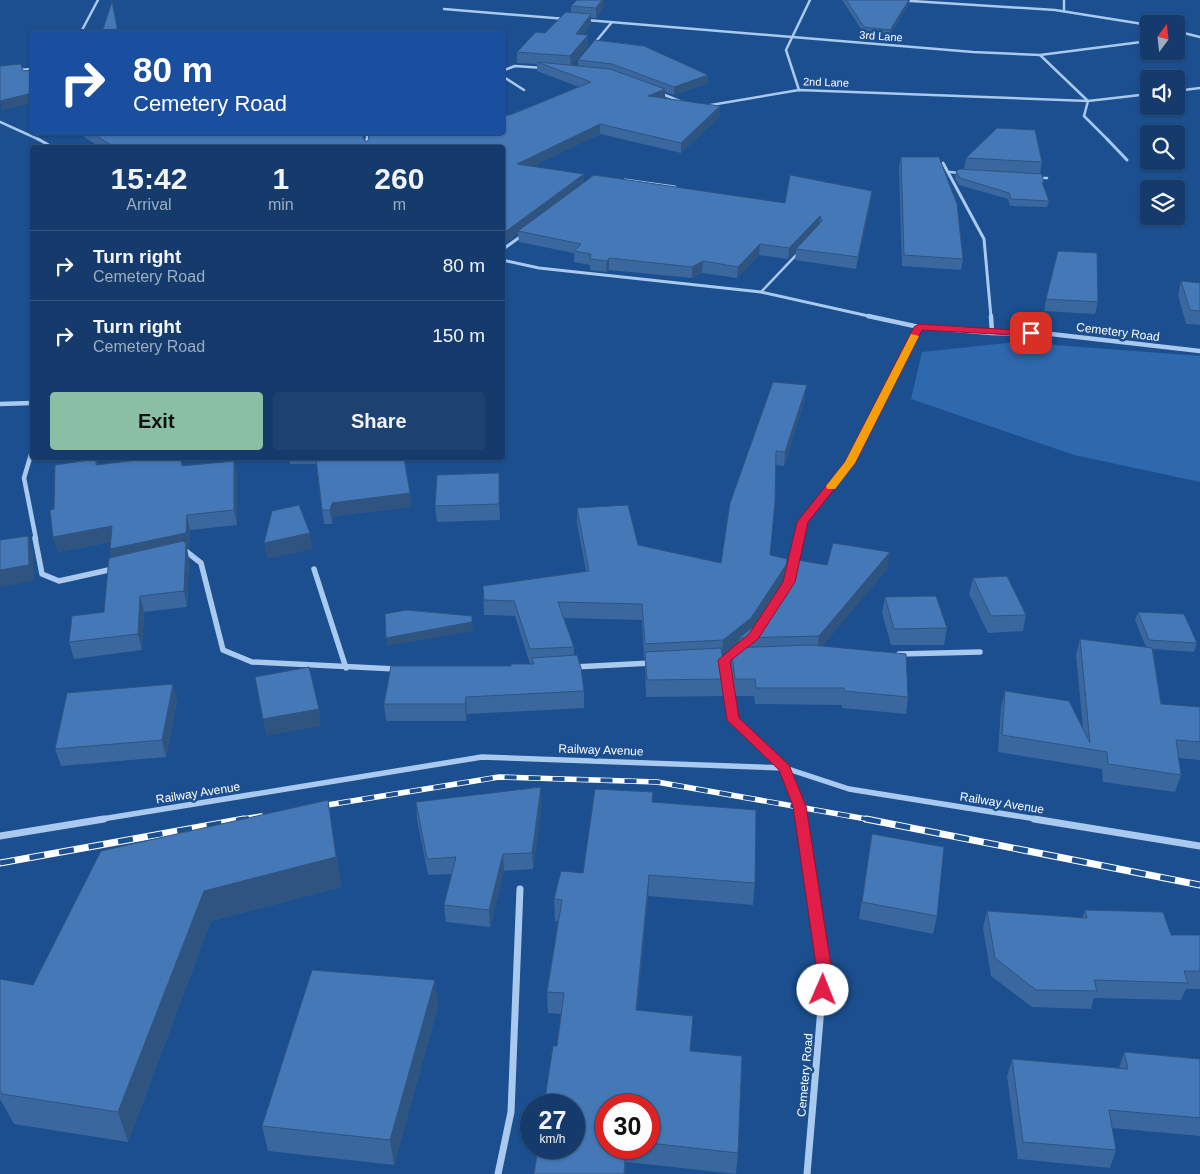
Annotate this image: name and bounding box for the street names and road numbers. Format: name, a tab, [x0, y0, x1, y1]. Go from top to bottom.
street label: 3rd Lane	[859, 28, 903, 44]
street label: 2nd Lane	[803, 75, 849, 89]
street label: Cemetery Road	[1075, 320, 1161, 344]
street label: Railway Avenue	[558, 742, 644, 758]
street label: Railway Avenue	[155, 779, 241, 807]
street label: Railway Avenue	[959, 789, 1045, 817]
street label: Cemetery Road	[794, 1033, 816, 1117]

